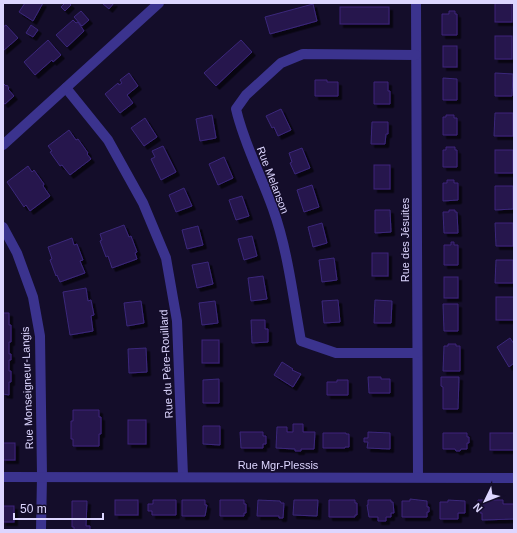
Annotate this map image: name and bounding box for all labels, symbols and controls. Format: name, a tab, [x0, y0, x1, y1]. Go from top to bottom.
street label: Rue Melanson	[255, 145, 291, 215]
street label: Rue des Jésuites	[399, 197, 411, 282]
street label: Rue du Père-Rouillard	[157, 309, 175, 419]
street label: Rue Monseigneur-Langis	[19, 326, 35, 450]
street label: Rue Mgr-Plessis	[238, 459, 319, 471]
north arrow	[465, 481, 505, 521]
scale bar	[14, 495, 103, 521]
text: N	[471, 501, 485, 515]
text: 50 m	[20, 502, 47, 516]

